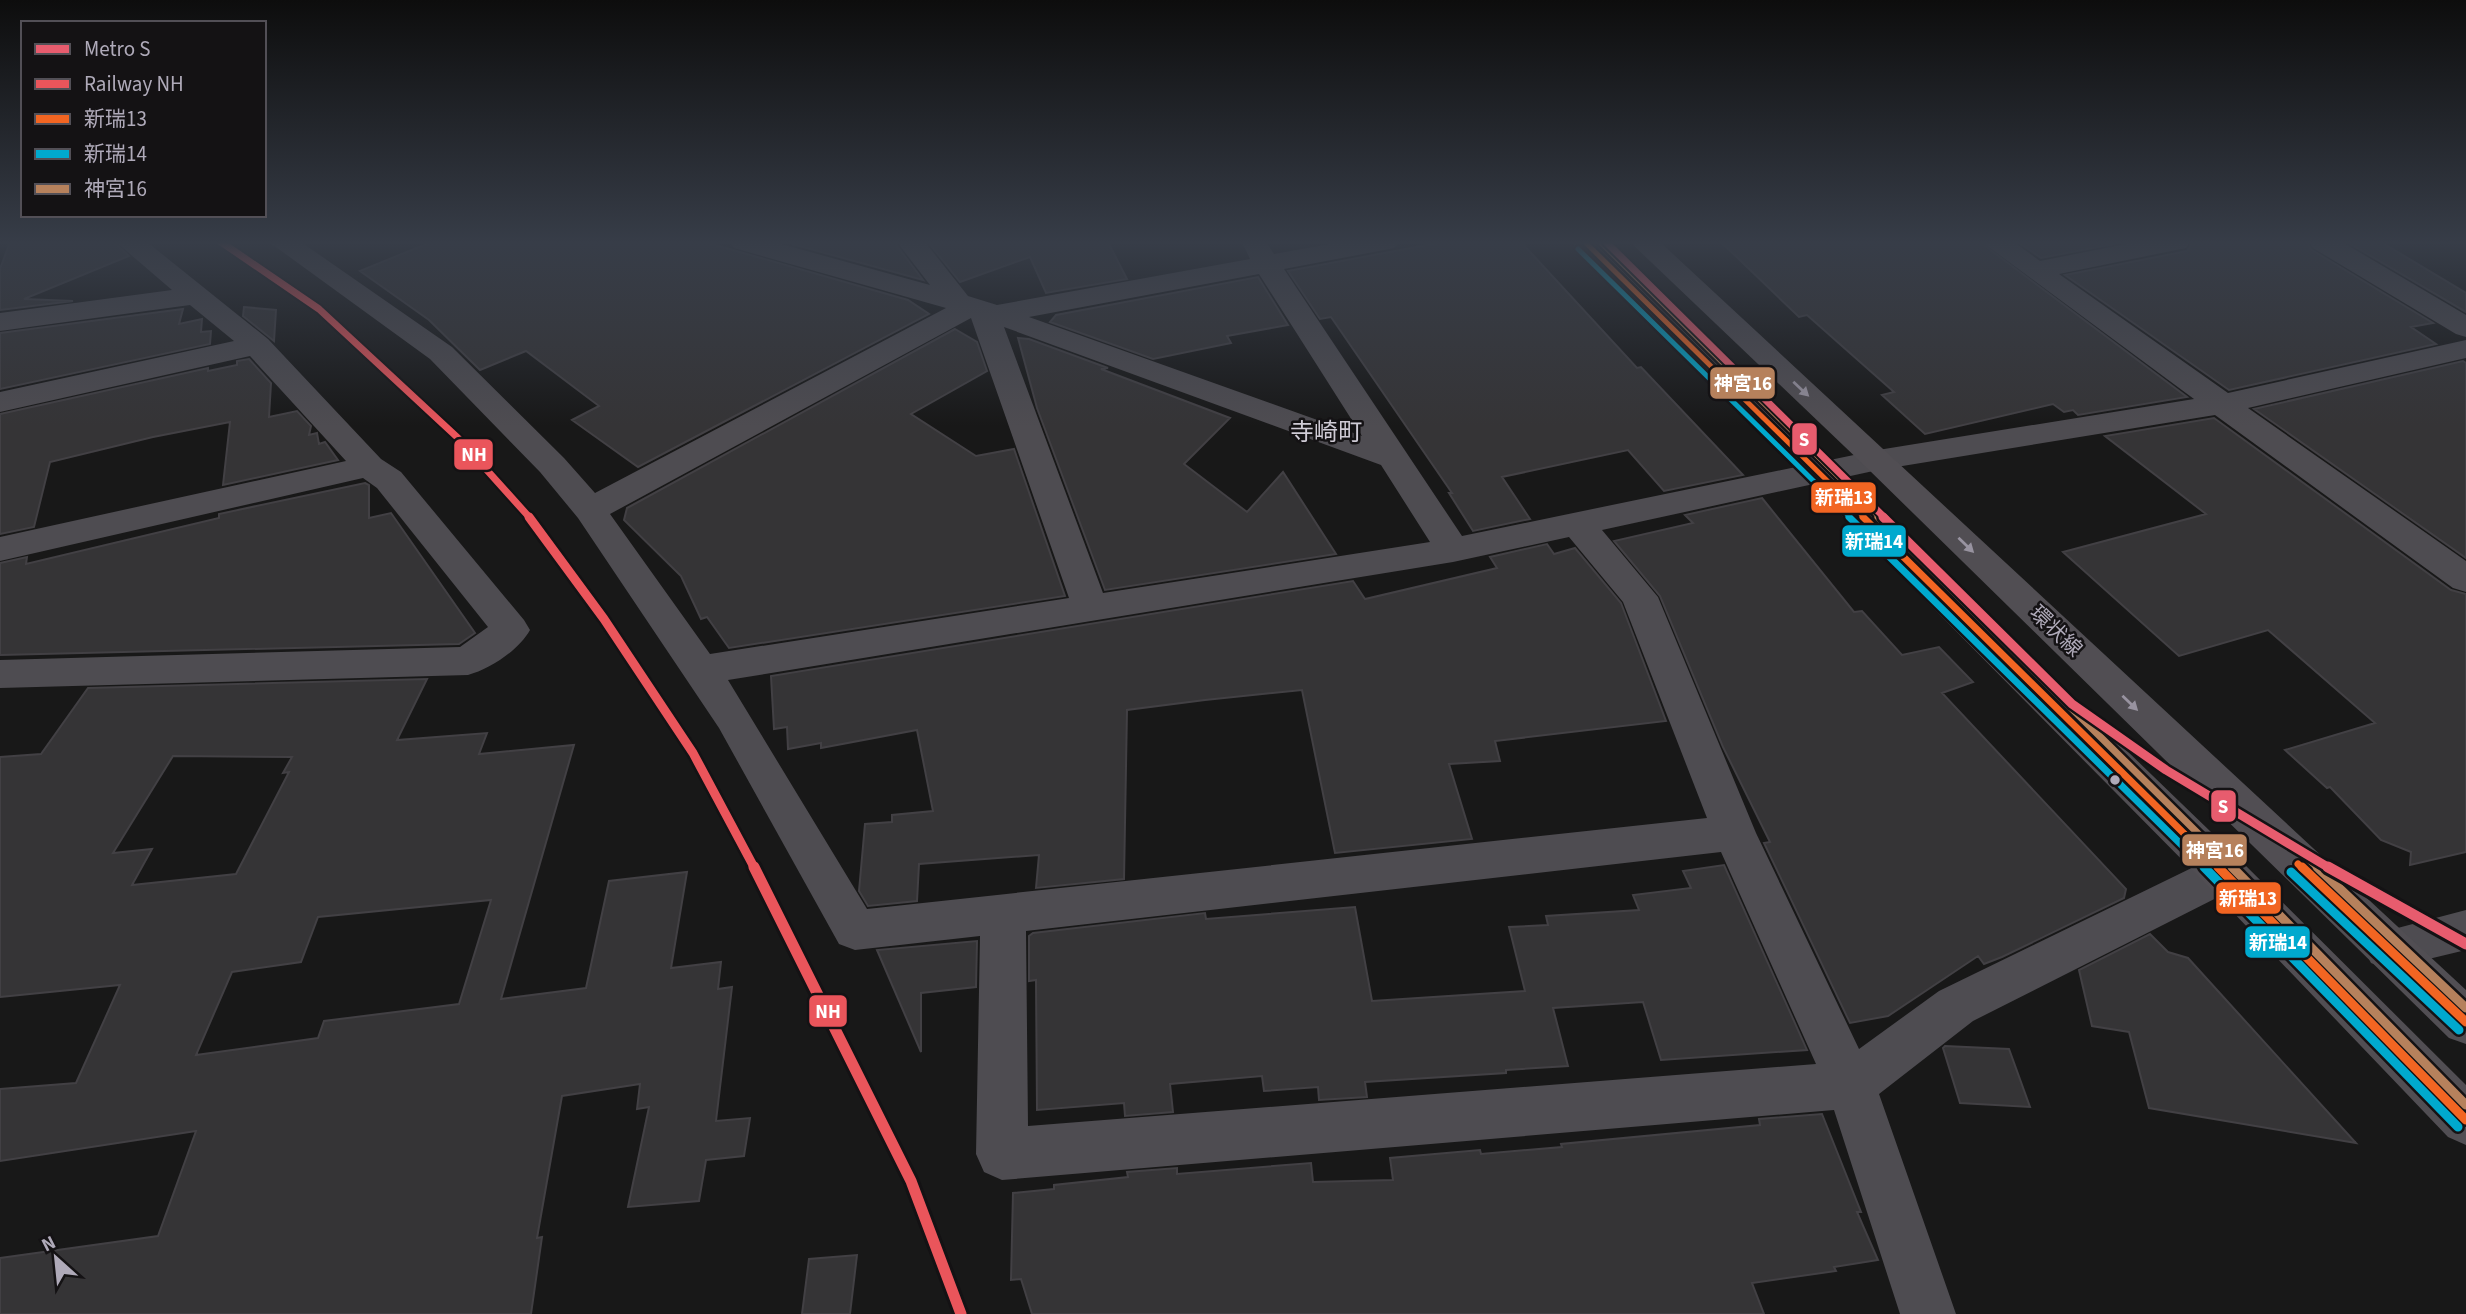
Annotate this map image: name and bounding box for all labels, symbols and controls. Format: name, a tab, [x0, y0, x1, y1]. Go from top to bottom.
legend	[21, 21, 266, 217]
text: Metro S	[84, 34, 150, 64]
text: Railway NH	[84, 69, 184, 99]
text: 新瑞13	[84, 104, 147, 134]
text: 新瑞14	[84, 139, 147, 169]
text: 神宮16	[84, 174, 147, 204]
line badge: 神宮16	[1709, 366, 1776, 400]
text: 神宮16	[1714, 371, 1772, 398]
one-way arrow	[1792, 380, 1809, 396]
district label: 寺崎町	[1290, 415, 1362, 450]
line badge: S	[1791, 422, 1818, 456]
text: S	[1799, 427, 1809, 454]
line badge: NH	[453, 438, 494, 471]
text: NH	[461, 442, 487, 469]
line badge: 新瑞13	[1810, 481, 1877, 514]
text: 新瑞13	[1815, 485, 1873, 512]
line badge: 新瑞14	[1841, 524, 1907, 558]
text: 新瑞14	[1845, 529, 1903, 556]
one-way arrow	[1958, 537, 1975, 554]
street label: 環状線	[2023, 598, 2089, 664]
one-way arrow	[2122, 694, 2139, 711]
unlabelled marker	[2108, 773, 2122, 787]
line badge: S	[2210, 789, 2237, 823]
text: S	[2218, 794, 2228, 821]
line badge: 神宮16	[2181, 833, 2248, 867]
text: 神宮16	[2186, 838, 2244, 865]
line badge: 新瑞13	[2215, 881, 2282, 915]
text: 新瑞13	[2219, 886, 2277, 913]
line badge: 新瑞14	[2244, 925, 2311, 959]
text: 新瑞14	[2249, 930, 2307, 957]
line badge: NH	[808, 994, 848, 1028]
text: NH	[815, 999, 841, 1026]
north arrow	[21, 1223, 91, 1293]
text: N	[37, 1229, 61, 1259]

